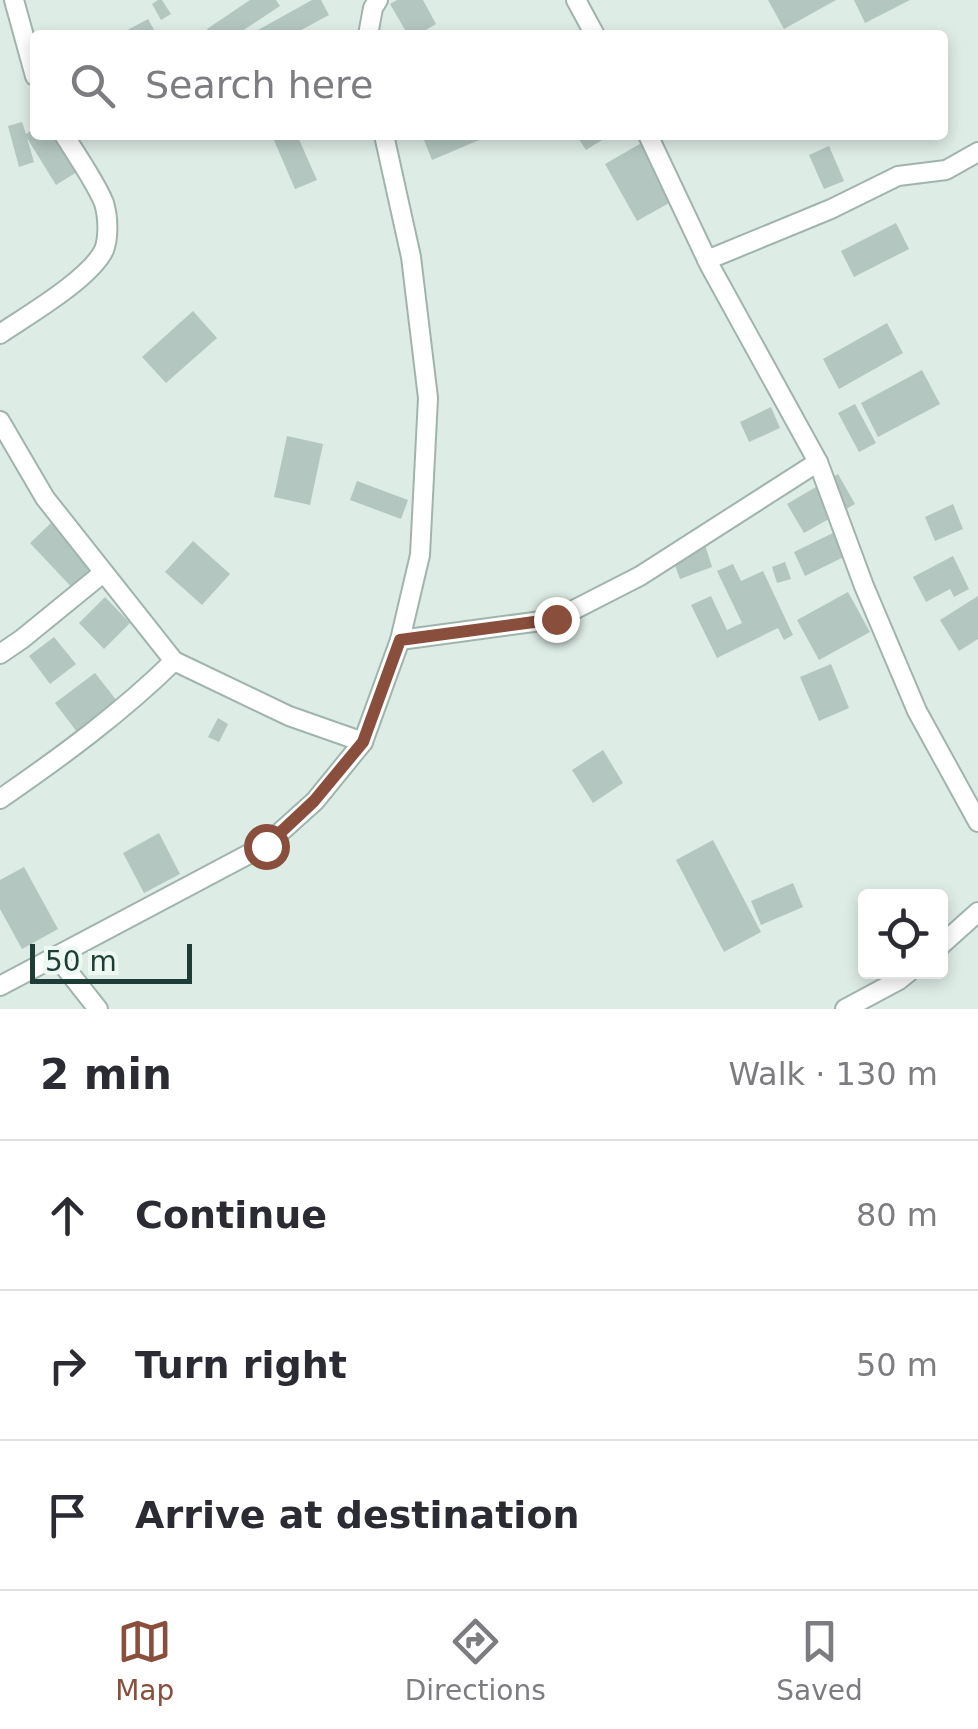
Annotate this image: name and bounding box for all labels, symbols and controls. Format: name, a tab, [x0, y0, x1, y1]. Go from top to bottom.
search box	[30, 30, 948, 140]
icon: search	[65, 58, 120, 113]
text: Search here	[145, 63, 373, 107]
route end	[534, 597, 580, 643]
route start	[244, 824, 290, 870]
map controls	[858, 889, 948, 979]
button: locate	[858, 889, 948, 979]
scale bar	[30, 939, 192, 984]
text: 50 m	[45, 945, 117, 978]
text: 2 min	[40, 1050, 172, 1099]
text: Walk · 130 m	[728, 1055, 938, 1093]
icon: ahead	[40, 1188, 95, 1243]
text: Continue	[135, 1193, 327, 1237]
text: 80 m	[856, 1196, 938, 1234]
icon: right	[40, 1338, 95, 1393]
text: Turn right	[135, 1343, 347, 1387]
text: 50 m	[856, 1346, 938, 1384]
icon: arrive	[40, 1488, 95, 1543]
text: Arrive at destination	[135, 1493, 580, 1537]
tab: Map	[115, 1614, 174, 1707]
tab: Directions	[405, 1614, 546, 1707]
tab: Saved	[776, 1614, 863, 1707]

